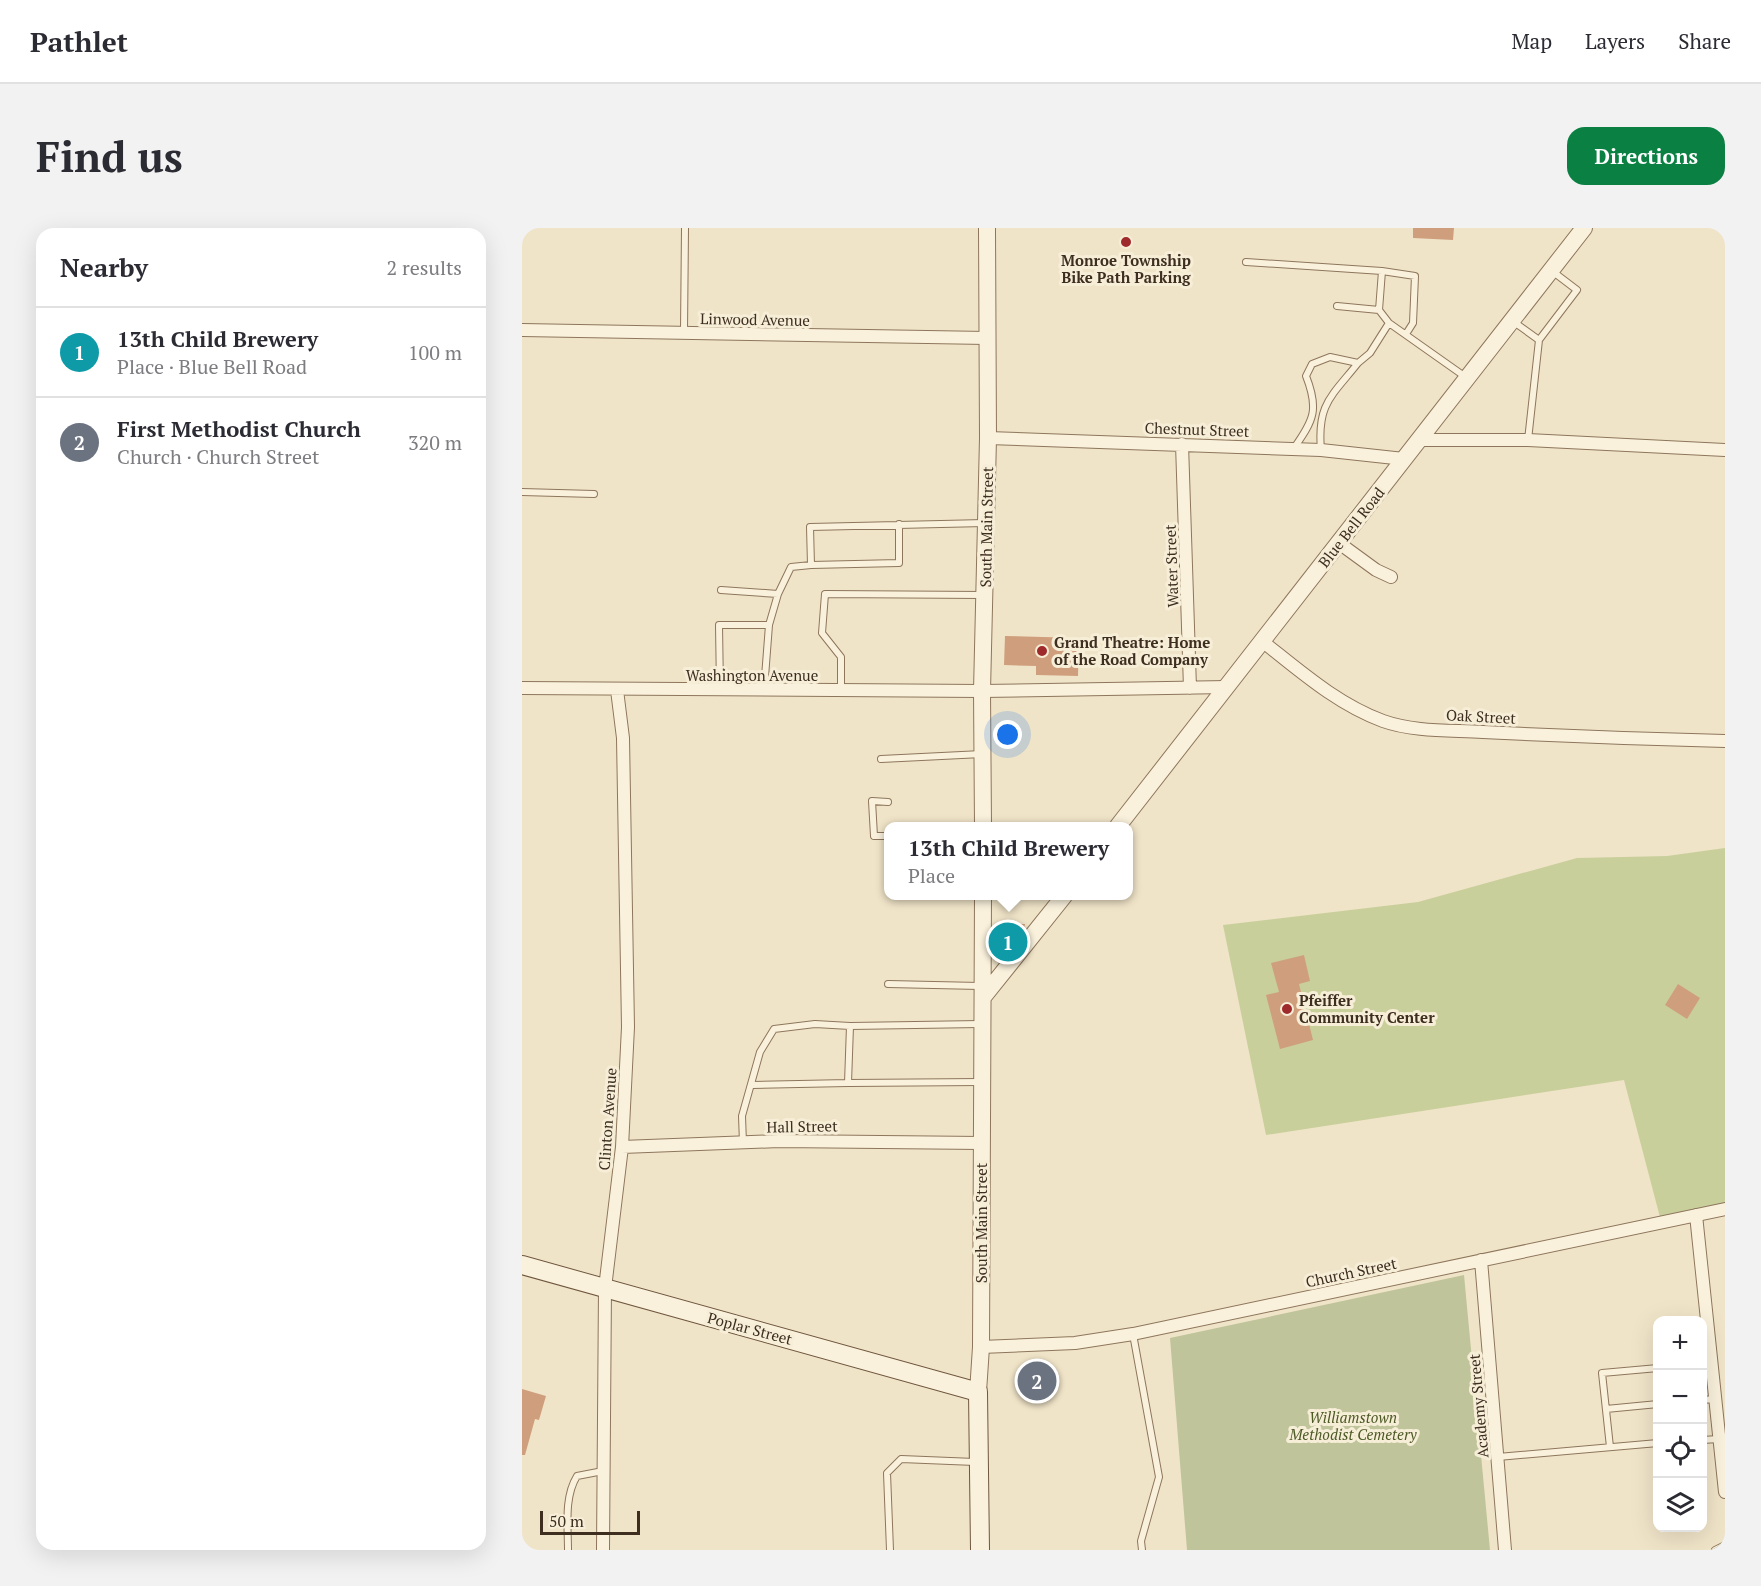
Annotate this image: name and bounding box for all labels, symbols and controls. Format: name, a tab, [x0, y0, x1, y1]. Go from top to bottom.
text: Pathlet	[30, 23, 128, 60]
text: Map	[1511, 27, 1552, 55]
text: Layers	[1585, 27, 1645, 55]
text: Share	[1678, 27, 1731, 55]
button: Directions	[1567, 127, 1725, 185]
text: Find us	[36, 128, 183, 184]
marker: Monroe Township Bike Path Parking	[1119, 235, 1133, 249]
text: Nearby	[60, 250, 148, 284]
place label: Monroe Township Bike Path Parking	[1061, 250, 1191, 287]
text: 2 results	[387, 254, 462, 281]
street label: Linwood Avenue	[700, 308, 810, 330]
text: 13th Child Brewery	[117, 324, 318, 353]
text: 1	[74, 339, 85, 366]
text: 100 m	[408, 339, 462, 366]
text: Place · Blue Bell Road	[117, 353, 307, 380]
text: First Methodist Church	[117, 414, 361, 443]
street label: Chestnut Street	[1144, 417, 1250, 441]
text: 2	[74, 429, 85, 456]
text: 320 m	[408, 429, 462, 456]
text: Church · Church Street	[117, 443, 319, 470]
street label: South Main Street	[975, 466, 997, 587]
street label: Blue Bell Road	[1313, 483, 1389, 571]
street label: Water Street	[1160, 524, 1182, 608]
place label: Grand Theatre: Home of the Road Company	[1054, 632, 1210, 669]
marker: Grand Theatre: Home of the Road Company	[1035, 644, 1049, 658]
street label: Washington Avenue	[686, 665, 818, 685]
street label: Oak Street	[1445, 704, 1517, 728]
your location	[993, 720, 1022, 749]
popup	[884, 822, 1133, 900]
text: 13th Child Brewery	[908, 833, 1109, 862]
text: Place	[908, 862, 955, 889]
pin: 1	[988, 920, 1028, 964]
place label: Pfeiffer Community Center	[1299, 990, 1435, 1027]
marker: Pfeiffer Community Center	[1280, 1002, 1294, 1016]
street label: Clinton Avenue	[593, 1067, 621, 1171]
street label: Hall Street	[766, 1115, 838, 1137]
street label: South Main Street	[971, 1162, 991, 1283]
street label: Church Street	[1304, 1253, 1399, 1291]
street label: Poplar Street	[705, 1307, 795, 1349]
map controls	[1653, 1316, 1707, 1532]
button: +	[1653, 1316, 1707, 1370]
street label: Academy Street	[1463, 1353, 1493, 1459]
pin: 2	[1018, 1358, 1056, 1404]
button: −	[1653, 1370, 1707, 1424]
park label: Williamstown Methodist Cemetery	[1288, 1407, 1418, 1444]
button: locate	[1653, 1424, 1707, 1478]
button: layers	[1653, 1478, 1707, 1532]
scale bar	[540, 1508, 640, 1536]
text: 50 m	[549, 1510, 584, 1532]

